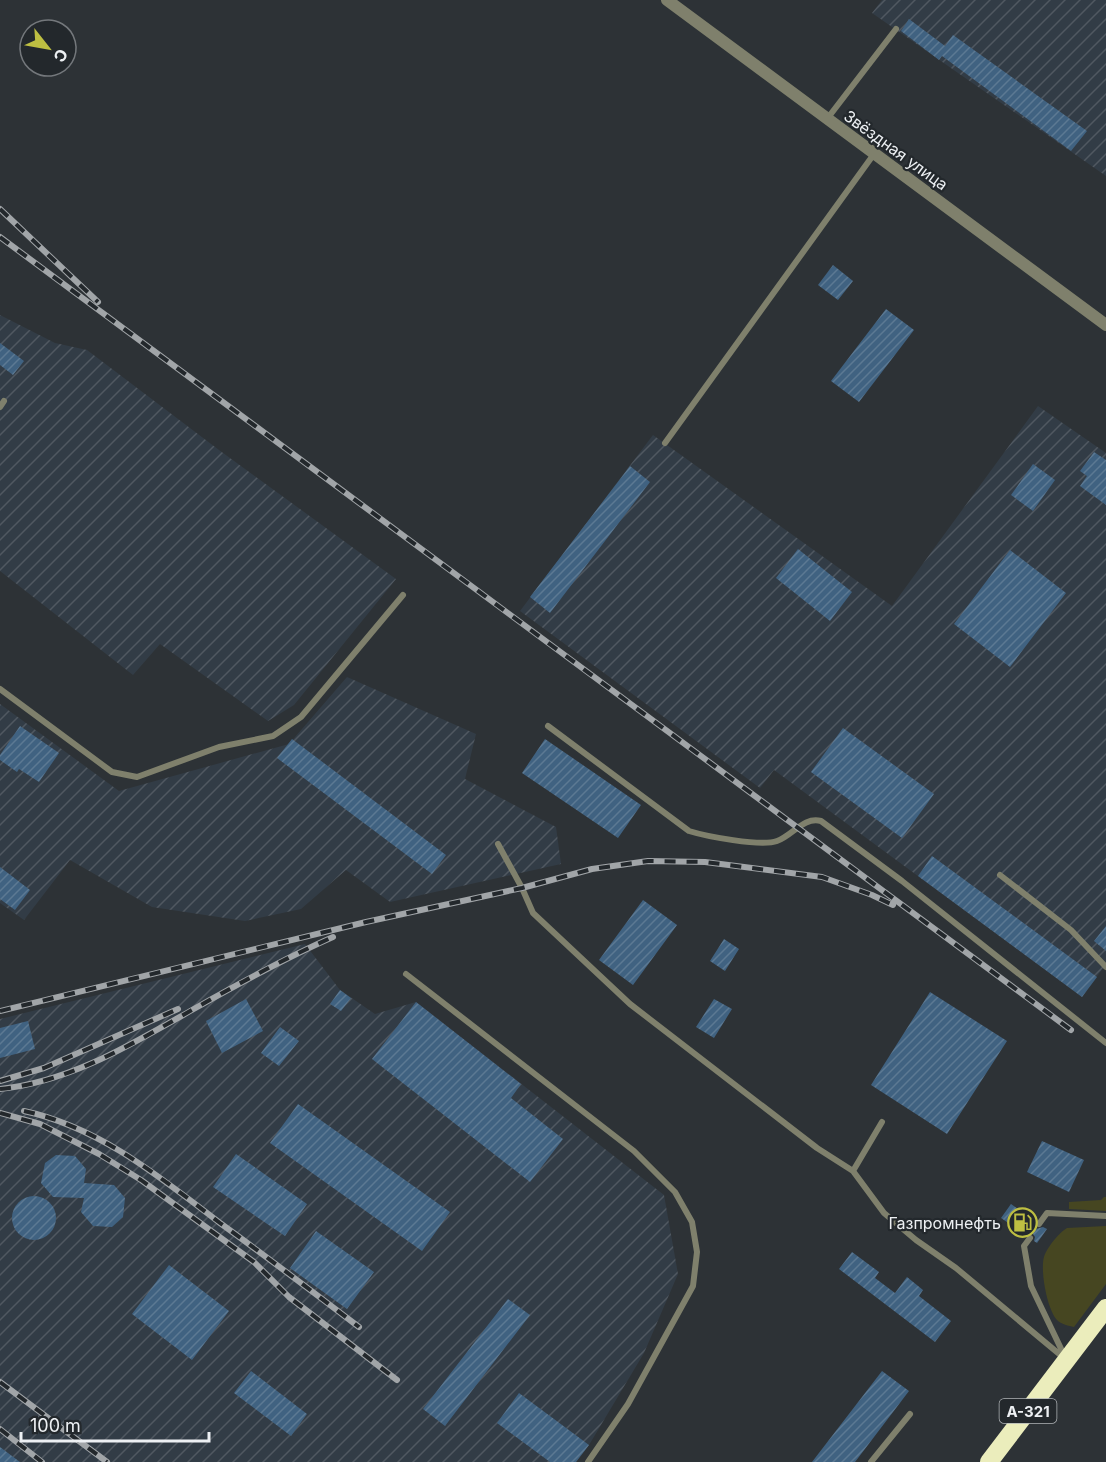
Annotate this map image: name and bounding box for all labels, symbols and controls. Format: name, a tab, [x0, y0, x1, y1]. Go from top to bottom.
north arrow	[18, 18, 78, 78]
text: С	[49, 45, 72, 66]
street label: Звёздная улица	[840, 106, 952, 194]
fuel station icon: Газпромнефть	[1006, 1207, 1038, 1239]
place label: Газпромнефть	[888, 1213, 1001, 1233]
road number: А-321	[1000, 1399, 1056, 1423]
scale bar	[21, 1405, 208, 1443]
text: 100 m	[30, 1415, 81, 1436]

